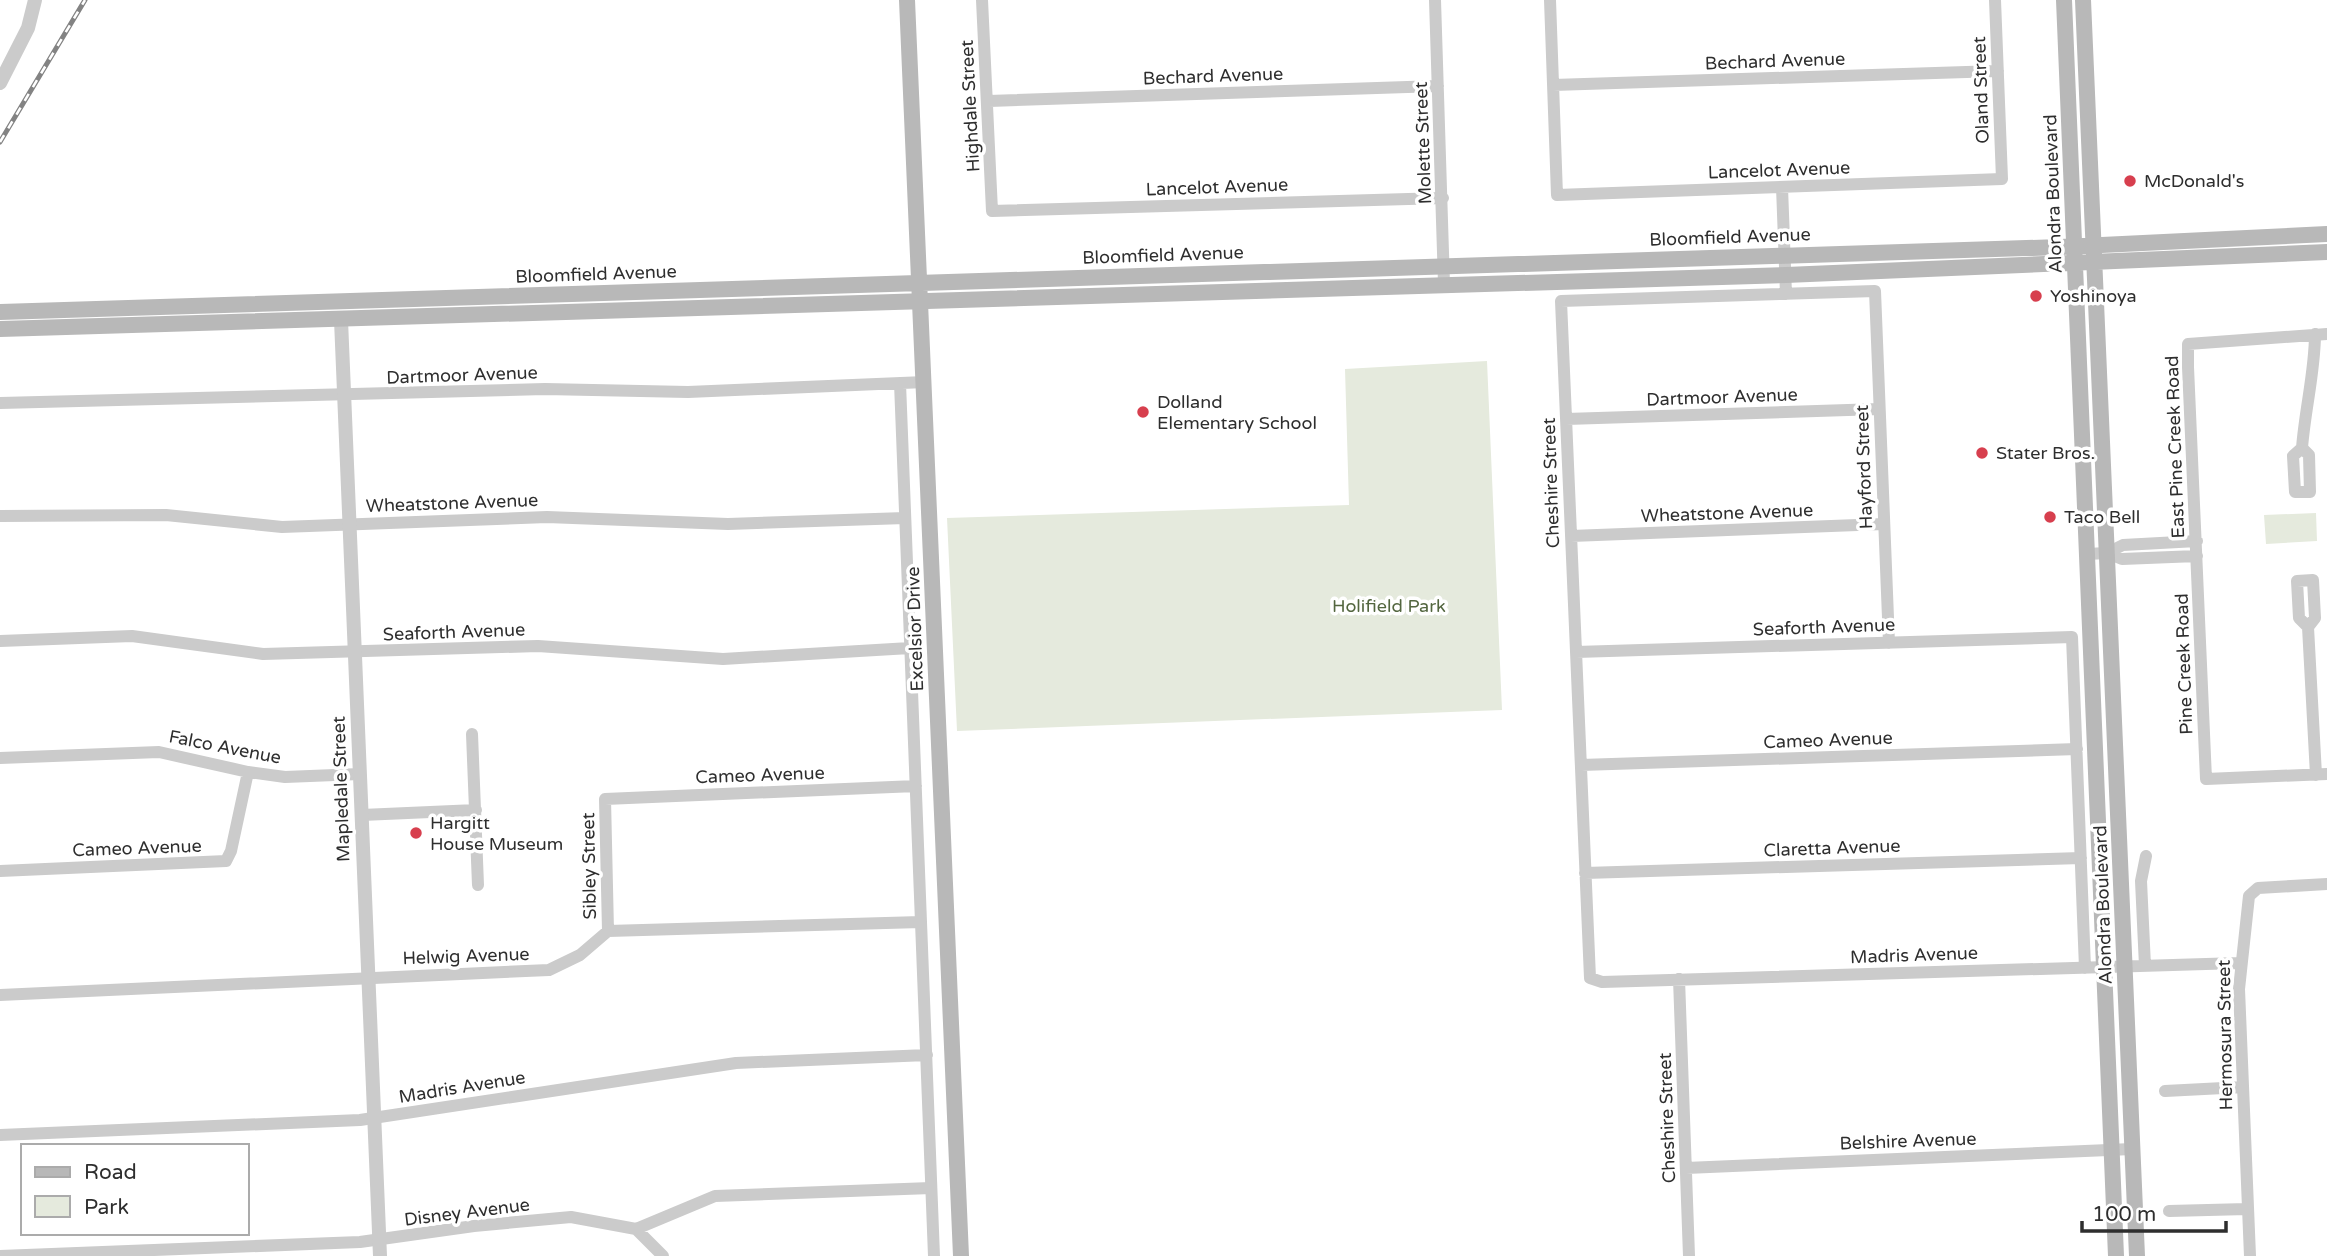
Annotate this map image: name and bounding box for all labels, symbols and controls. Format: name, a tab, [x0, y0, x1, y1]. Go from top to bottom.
street label: Oland Street	[1968, 36, 1994, 144]
street label: Highdale Street	[956, 39, 984, 173]
street label: Bechard Avenue	[1704, 48, 1846, 74]
street label: Bechard Avenue	[1142, 63, 1284, 89]
street label: Molette Street	[1410, 81, 1436, 205]
street label: Alondra Boulevard	[2039, 114, 2067, 274]
street label: Lancelot Avenue	[1707, 157, 1851, 183]
place label: McDonald's	[2144, 170, 2244, 192]
marker: McDonald's	[2122, 173, 2138, 189]
street label: Lancelot Avenue	[1145, 174, 1289, 200]
street label: Bloomfield Avenue	[1649, 223, 1811, 251]
street label: Bloomfield Avenue	[1082, 241, 1244, 269]
street label: Bloomfield Avenue	[515, 260, 677, 288]
place label: Yoshinoya	[2050, 285, 2137, 307]
marker: Yoshinoya	[2028, 288, 2044, 304]
street label: East Pine Creek Road	[2161, 355, 2189, 539]
street label: Dartmoor Avenue	[386, 361, 538, 389]
street label: Dartmoor Avenue	[1646, 383, 1798, 411]
place label: Dolland Elementary School	[1157, 391, 1317, 434]
marker: Dolland Elementary School	[1135, 404, 1151, 420]
street label: Hayford Street	[1851, 404, 1877, 530]
street label: Cheshire Street	[1538, 417, 1564, 549]
place label: Stater Bros.	[1996, 442, 2095, 464]
marker: Stater Bros.	[1974, 445, 1990, 461]
street label: Wheatstone Avenue	[365, 489, 539, 517]
street label: Wheatstone Avenue	[1640, 499, 1814, 527]
place label: Taco Bell	[2064, 506, 2140, 528]
marker: Taco Bell	[2042, 509, 2058, 525]
street label: Excelsior Drive	[902, 566, 928, 692]
street label: Pine Creek Road	[2171, 593, 2197, 735]
park label: Holifield Park	[1332, 595, 1446, 617]
street label: Seaforth Avenue	[1753, 614, 1895, 640]
street label: Seaforth Avenue	[383, 619, 525, 645]
street label: Mapledale Street	[327, 716, 355, 862]
street label: Falco Avenue	[167, 725, 283, 769]
street label: Cameo Avenue	[1763, 727, 1893, 753]
street label: Cameo Avenue	[695, 762, 825, 788]
place label: Hargitt House Museum	[430, 812, 563, 855]
street label: Sibley Street	[577, 812, 601, 920]
marker: Hargitt House Museum	[408, 825, 424, 841]
street label: Alondra Boulevard	[2089, 825, 2117, 985]
street label: Cameo Avenue	[72, 835, 202, 861]
street label: Claretta Avenue	[1763, 835, 1901, 861]
street label: Madris Avenue	[1850, 942, 1978, 968]
street label: Helwig Avenue	[402, 943, 530, 969]
street label: Hermosura Street	[2213, 959, 2237, 1110]
street label: Cheshire Street	[1654, 1052, 1680, 1184]
street label: Madris Avenue	[397, 1066, 527, 1108]
street label: Belshire Avenue	[1839, 1128, 1977, 1154]
legend	[21, 1144, 248, 1235]
text: Road	[84, 1160, 137, 1185]
scale bar	[2082, 1190, 2226, 1234]
street label: Disney Avenue	[403, 1193, 531, 1231]
text: Park	[84, 1195, 129, 1220]
text: 100 m	[2092, 1202, 2156, 1227]

